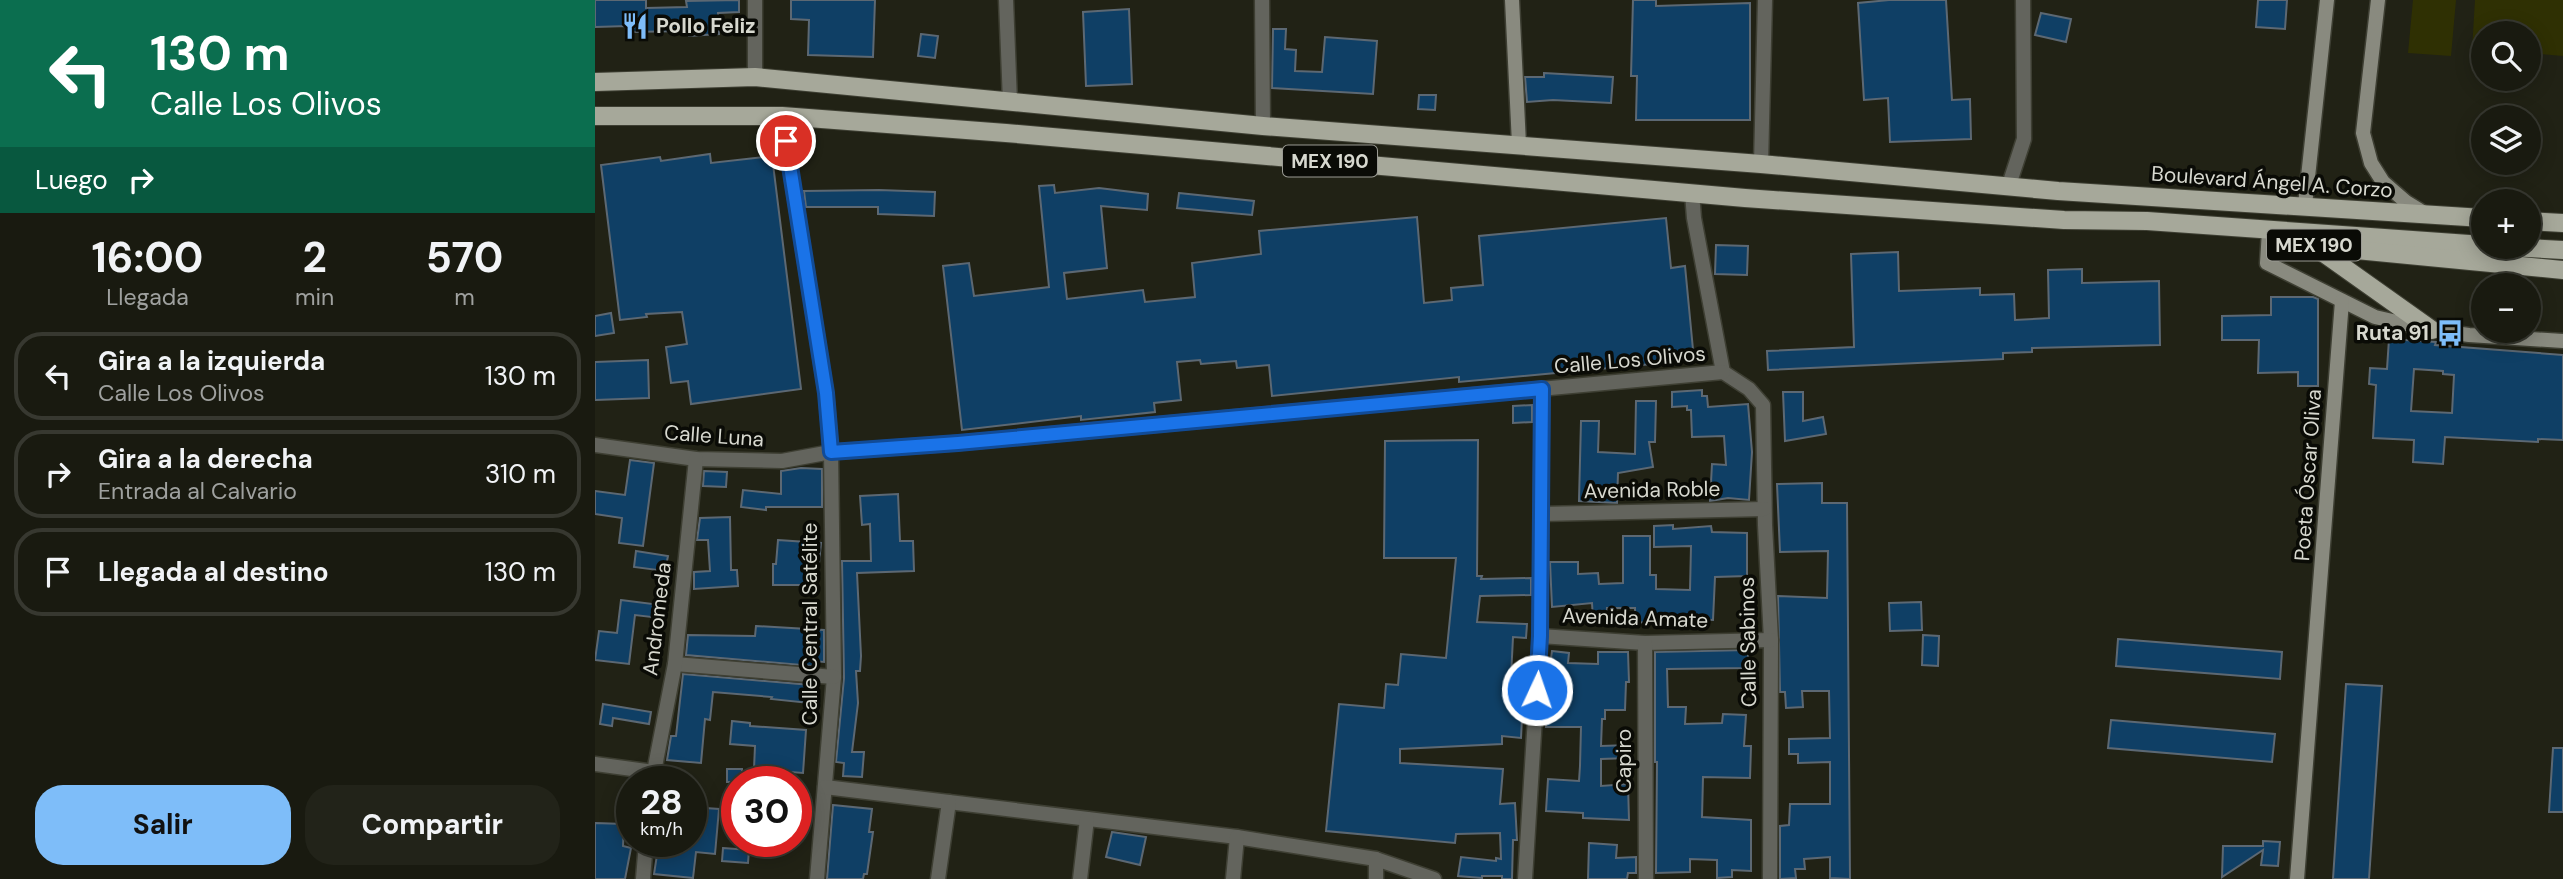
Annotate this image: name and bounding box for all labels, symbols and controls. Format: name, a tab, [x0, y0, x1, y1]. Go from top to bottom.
restaurant icon: Pollo Feliz	[620, 11, 650, 41]
place label: Pollo Feliz	[656, 12, 756, 40]
text: 130 m	[150, 21, 290, 85]
map controls	[2471, 21, 2541, 343]
button: search	[2471, 21, 2541, 91]
icon: left	[35, 28, 126, 119]
text: Calle Los Olivos	[150, 83, 382, 125]
button: layers	[2471, 105, 2541, 175]
pin	[756, 111, 816, 171]
icon: arrive	[767, 122, 805, 160]
road number: MEX 190	[1283, 146, 1377, 176]
street label: Boulevard Ángel A. Corzo	[2150, 160, 2394, 204]
icon: right	[122, 161, 160, 199]
text: Luego	[35, 163, 108, 197]
button: +	[2471, 189, 2541, 259]
text: 16:00	[92, 230, 203, 285]
text: 2	[302, 230, 327, 285]
text: 570	[426, 230, 503, 285]
road number: MEX 190	[2267, 230, 2361, 260]
button: −	[2471, 273, 2541, 343]
text: Llegada	[106, 282, 189, 312]
text: min	[295, 282, 334, 312]
text: m	[454, 282, 475, 312]
bus stop icon: Ruta 91	[2435, 318, 2465, 348]
place label: Ruta 91	[2356, 319, 2429, 347]
street label: Calle Los Olivos	[1553, 339, 1707, 381]
text: Gira a la izquierda	[98, 344, 325, 378]
icon: left	[39, 357, 77, 395]
text: 130 m	[485, 359, 556, 393]
text: Calle Los Olivos	[98, 378, 265, 408]
street label: Poeta Óscar Oliva	[2288, 388, 2328, 562]
street label: Calle Luna	[663, 419, 765, 453]
text: Gira a la derecha	[98, 442, 313, 476]
icon: right	[39, 455, 77, 493]
text: 310 m	[485, 457, 556, 491]
street label: Avenida Roble	[1583, 475, 1721, 505]
text: Entrada al Calvario	[98, 476, 297, 506]
street label: Calle Central Satélite	[796, 522, 824, 725]
icon: arrive	[39, 553, 77, 591]
text: Llegada al destino	[98, 555, 329, 589]
text: 130 m	[485, 555, 556, 589]
street label: Andromeda	[636, 561, 678, 677]
street label: Calle Sabinos	[1733, 577, 1763, 707]
street label: Avenida Amate	[1561, 601, 1709, 635]
position arrow	[1500, 653, 1574, 727]
street label: Capiro	[1610, 729, 1638, 793]
speed limit sign: 30	[721, 766, 812, 857]
text: 28	[640, 779, 683, 825]
button: Salir	[35, 785, 291, 865]
button: Compartir	[305, 785, 560, 865]
text: km/h	[640, 817, 683, 841]

